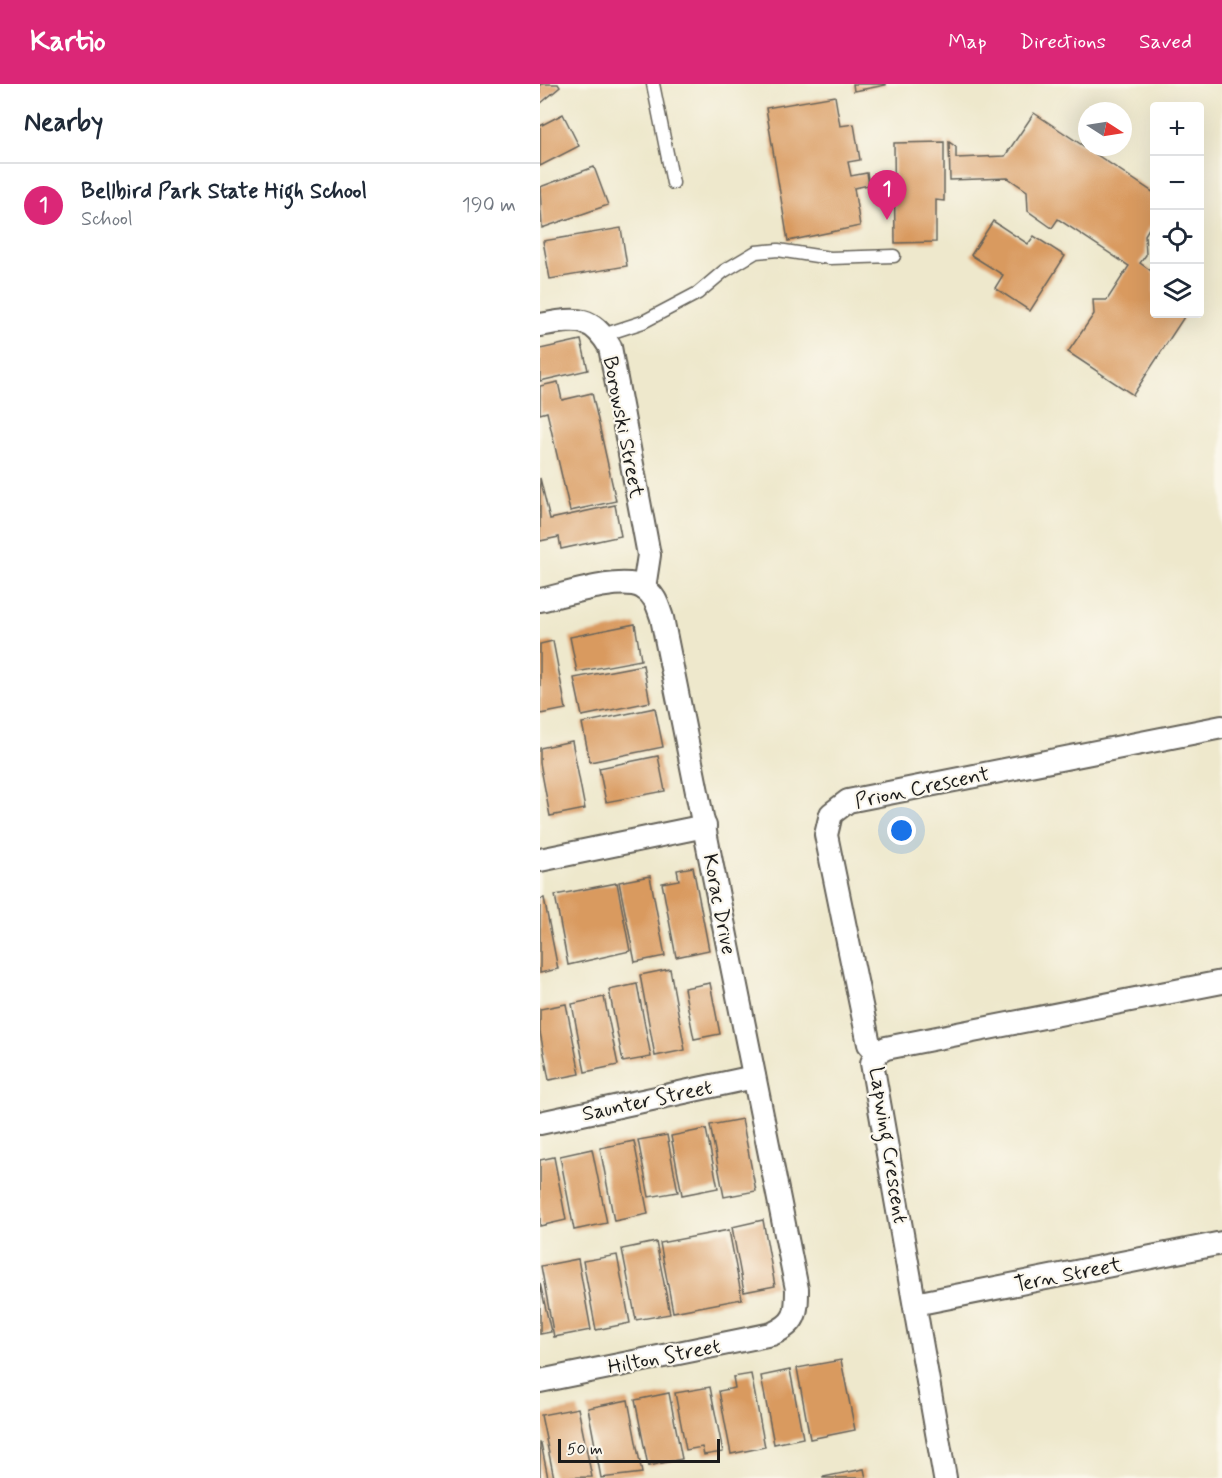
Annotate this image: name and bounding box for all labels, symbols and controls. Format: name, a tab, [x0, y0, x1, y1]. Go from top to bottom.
text: Kartio	[30, 24, 106, 61]
text: Map	[948, 28, 987, 56]
text: Directions	[1020, 28, 1106, 56]
text: Saved	[1139, 28, 1192, 56]
north arrow	[1078, 102, 1132, 156]
map controls	[1150, 102, 1204, 318]
button: +	[1150, 102, 1204, 156]
text: Nearby	[24, 106, 103, 140]
button: −	[1150, 156, 1204, 210]
pin: 1	[868, 170, 906, 220]
text: Bellbird Park State High School	[81, 178, 367, 206]
text: 1	[39, 192, 48, 219]
text: 190 m	[462, 192, 516, 219]
text: School	[81, 206, 133, 233]
button: locate	[1150, 210, 1204, 264]
button: layers	[1150, 264, 1204, 318]
street label: Borowski Street	[596, 354, 651, 501]
street label: Prion Crescent	[852, 760, 992, 816]
your location	[887, 816, 916, 845]
street label: Korac Drive	[696, 851, 743, 957]
street label: Lapwing Crescent	[860, 1065, 914, 1226]
street label: Saunter Street	[580, 1074, 715, 1128]
street label: Tern Street	[1012, 1251, 1125, 1299]
street label: Hilton Street	[605, 1332, 723, 1382]
scale bar	[558, 1436, 720, 1464]
text: 50 m	[567, 1439, 603, 1460]

